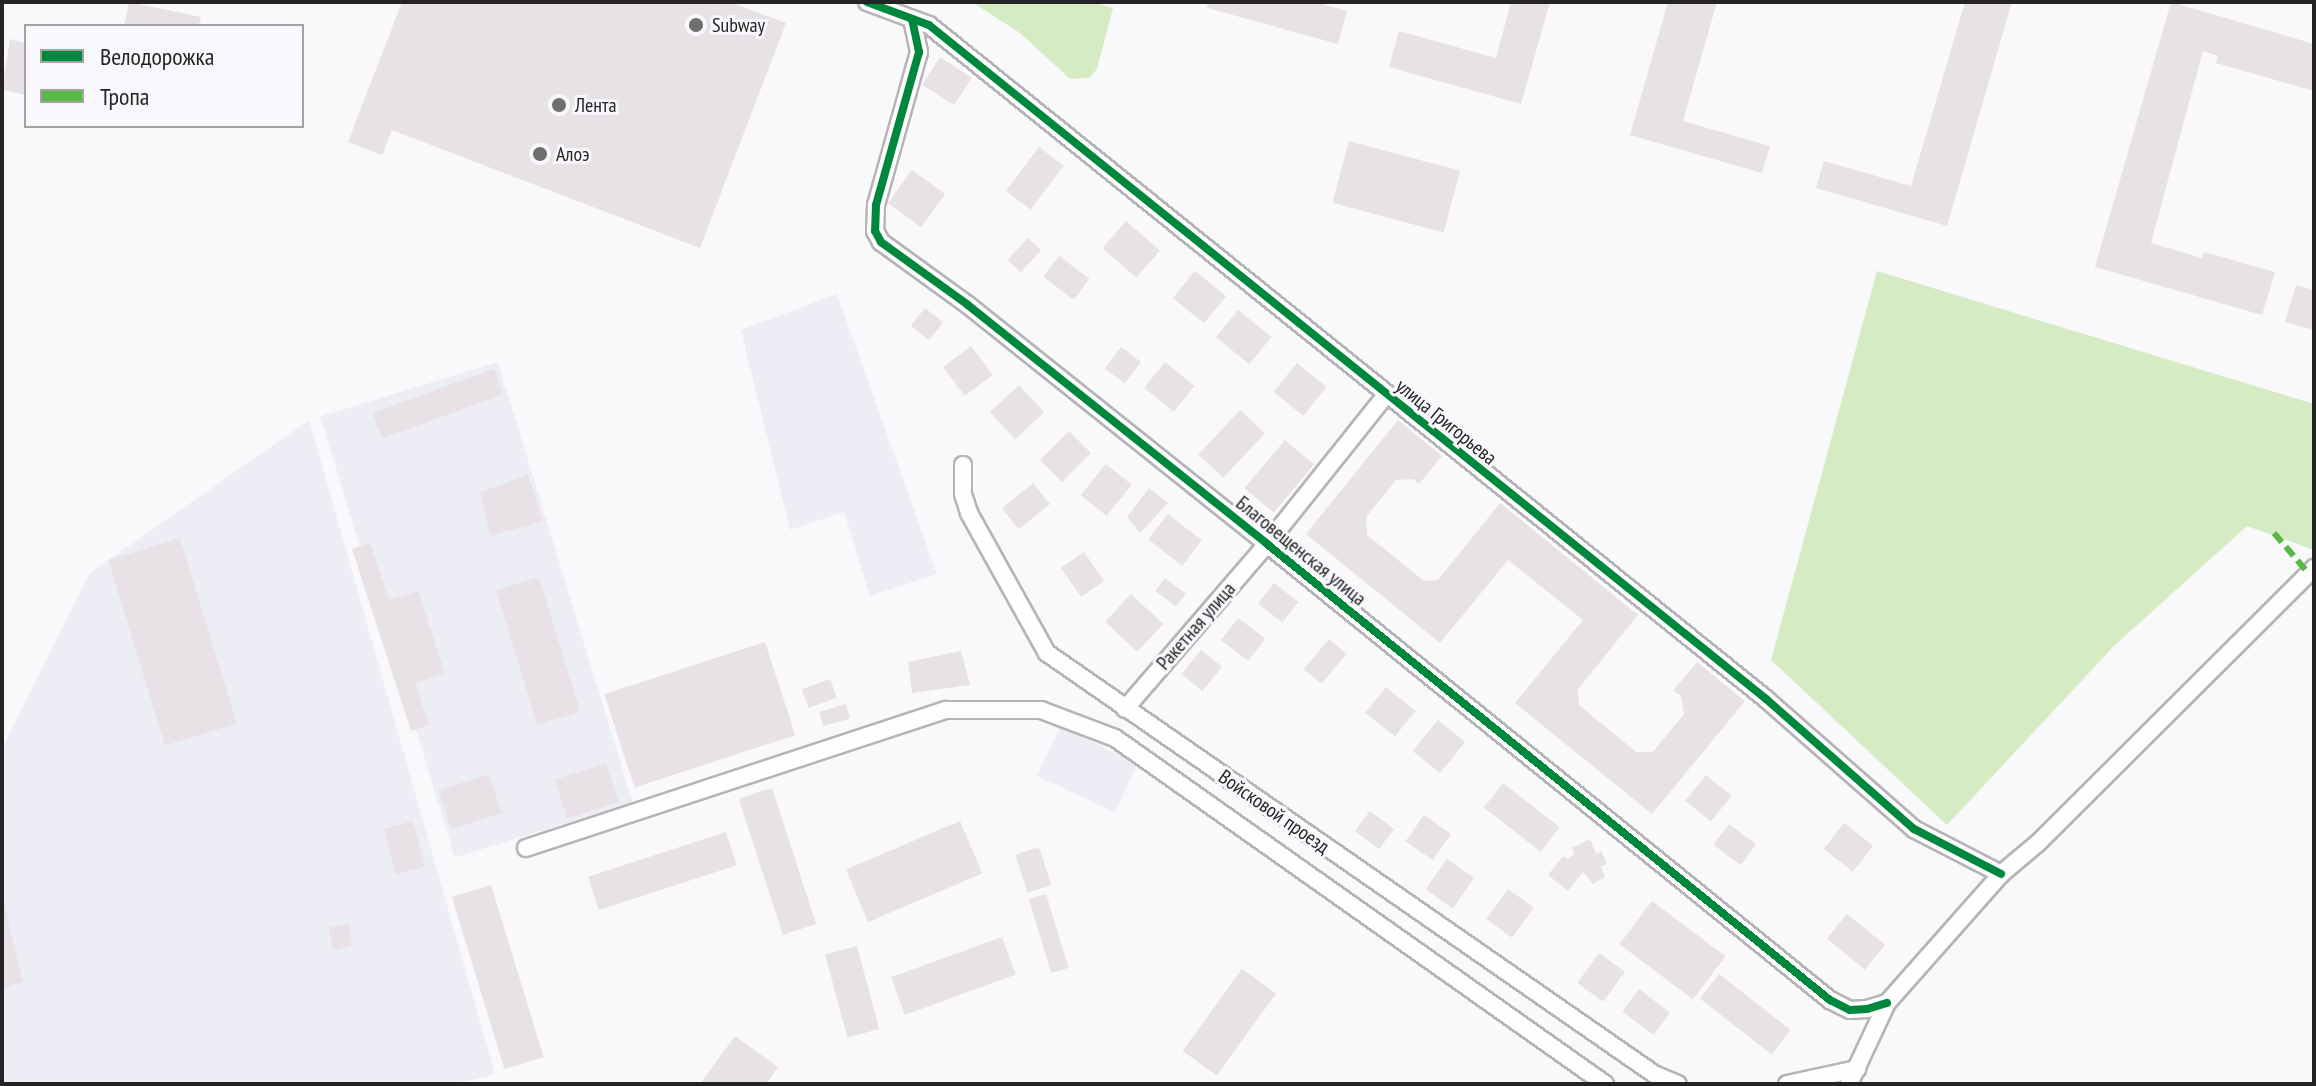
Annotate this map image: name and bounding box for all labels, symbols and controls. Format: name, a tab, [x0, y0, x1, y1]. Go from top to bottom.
place label: Subway	[712, 13, 765, 37]
marker: Subway	[687, 16, 705, 34]
legend	[24, 24, 304, 128]
text: Велодорожка	[100, 41, 214, 72]
text: Тропа	[100, 81, 149, 112]
place label: Лента	[575, 93, 616, 117]
marker: Лента	[550, 96, 568, 114]
place label: Алоэ	[556, 142, 590, 166]
marker: Алоэ	[531, 145, 549, 163]
street label: улица Григорьева	[1391, 374, 1501, 470]
street label: Благовещенская улица	[1231, 491, 1371, 611]
street label: Ракетная улица	[1151, 577, 1241, 675]
street label: Войсковой проезд	[1214, 765, 1334, 859]

